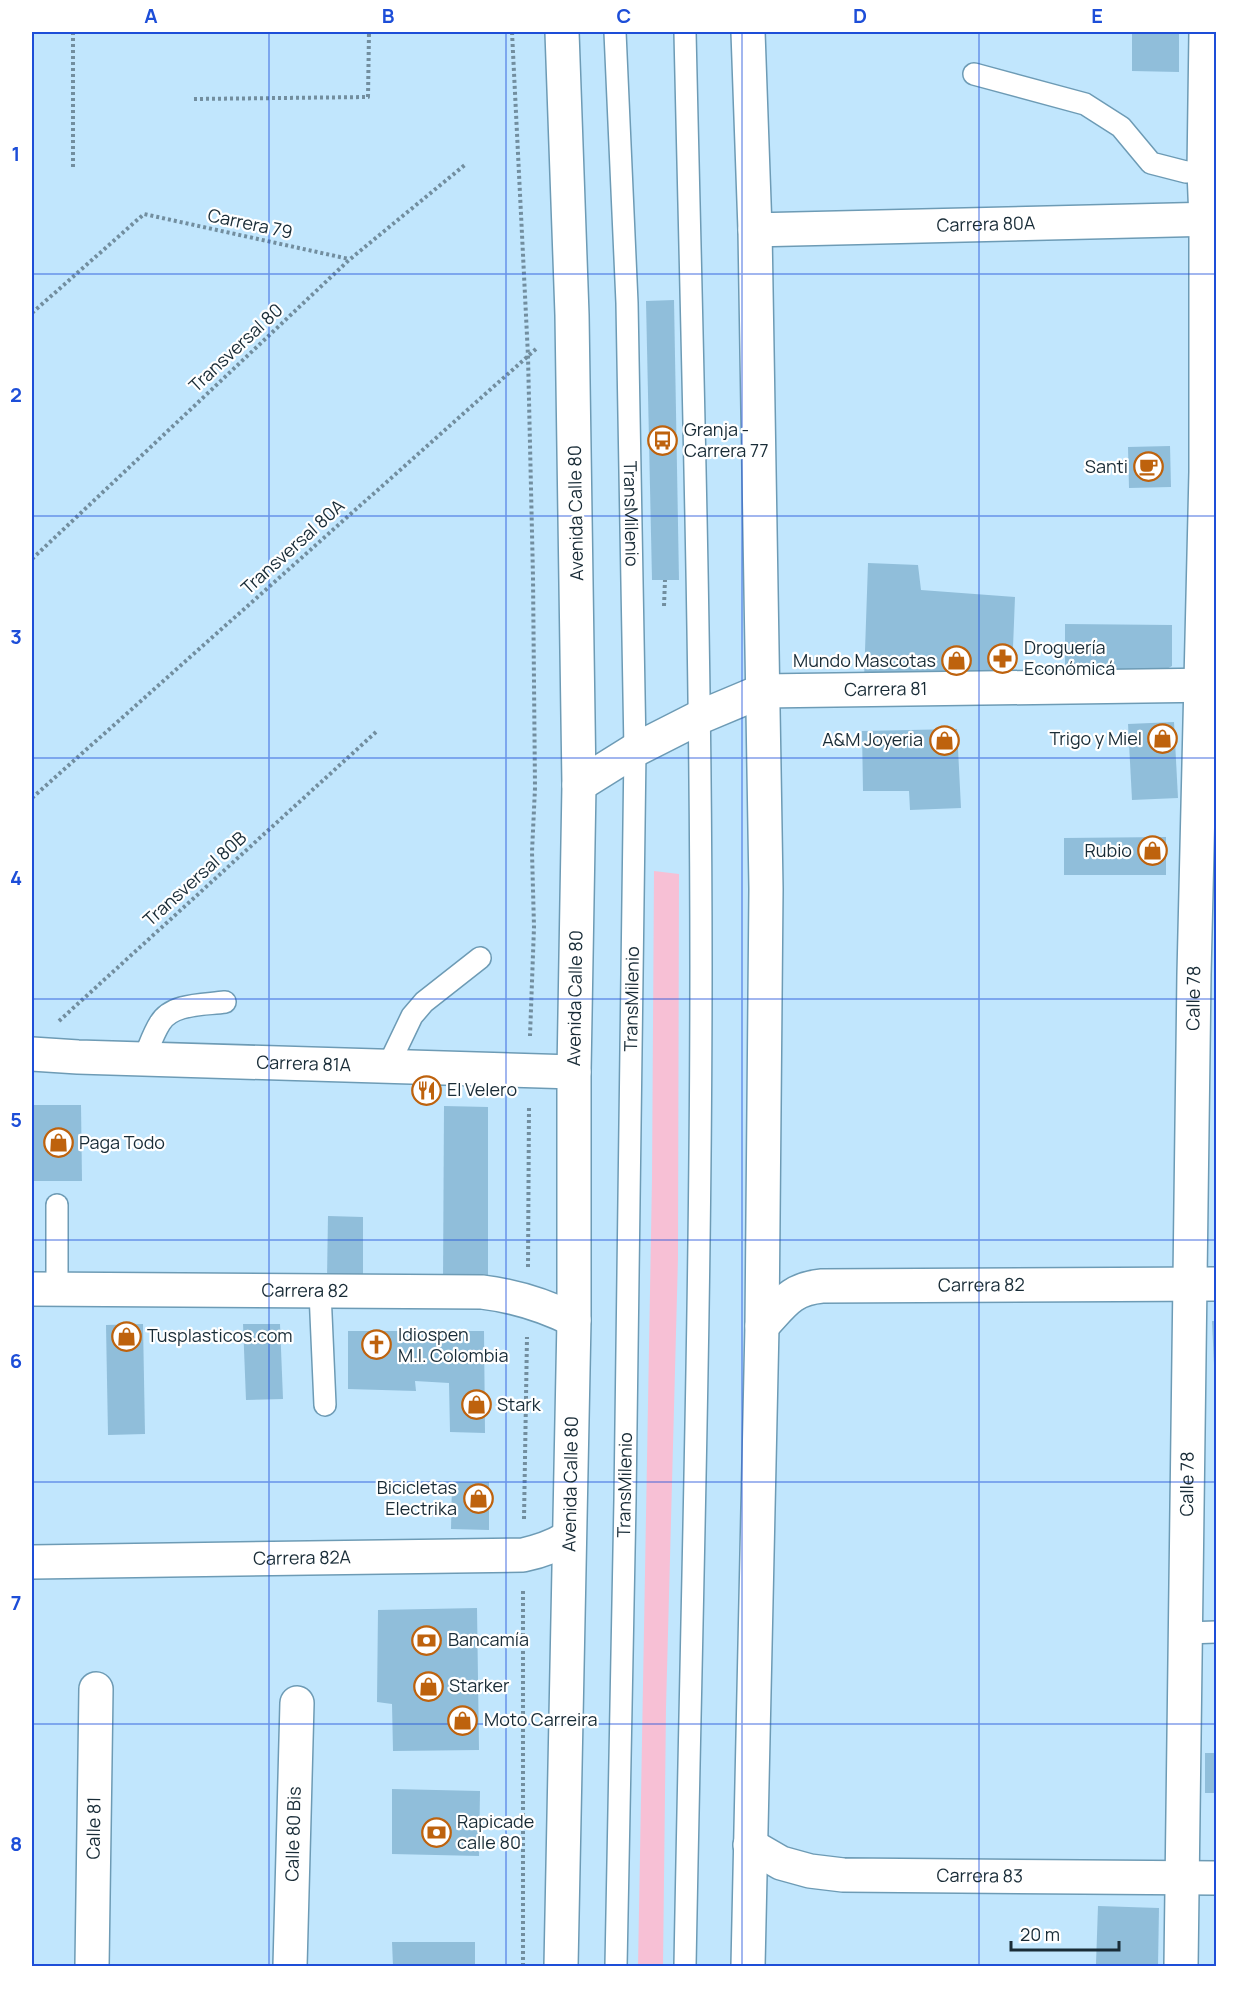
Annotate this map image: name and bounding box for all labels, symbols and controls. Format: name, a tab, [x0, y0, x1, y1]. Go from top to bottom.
text: A	[144, 2, 158, 29]
text: B	[382, 2, 395, 29]
text: C	[617, 2, 631, 29]
text: D	[853, 2, 867, 29]
text: E	[1091, 2, 1103, 29]
text: 1	[12, 140, 20, 167]
street label: Carrera 79	[206, 202, 295, 244]
street label: Carrera 80A	[936, 210, 1036, 237]
street label: Transversal 80	[183, 298, 287, 397]
text: 2	[10, 381, 22, 408]
place label: Granja - Carrera 77	[684, 417, 768, 462]
bus stop icon: Granja - Carrera 77	[647, 424, 679, 456]
street label: Avenida Calle 80	[562, 445, 588, 581]
cafe icon: Santi	[1133, 451, 1165, 483]
place label: Santi	[1085, 454, 1128, 478]
street label: TransMilenio	[619, 461, 645, 567]
street label: Transversal 80A	[236, 493, 350, 599]
text: 3	[10, 623, 22, 650]
place label: Droguería Económicá	[1024, 635, 1115, 680]
pharmacy icon: Droguería Económicá	[987, 642, 1019, 674]
shop icon: Mundo Mascotas	[941, 645, 973, 677]
place label: Mundo Mascotas	[793, 648, 936, 672]
street label: Carrera 81	[844, 676, 928, 701]
shop icon: Trigo y Miel	[1147, 723, 1179, 755]
shop icon: A&M Joyeria	[928, 724, 960, 756]
place label: Trigo y Miel	[1049, 726, 1142, 750]
place label: A&M Joyeria	[822, 727, 923, 751]
street label: Transversal 80B	[138, 826, 251, 931]
shop icon: Rubio	[1137, 835, 1169, 867]
place label: Rubio	[1084, 838, 1132, 862]
text: 4	[10, 864, 22, 891]
street label: Avenida Calle 80	[561, 930, 587, 1066]
street label: TransMilenio	[618, 946, 644, 1052]
street label: Calle 78	[1180, 965, 1205, 1031]
street label: Carrera 81A	[256, 1049, 352, 1076]
restaurant icon: El Velero	[410, 1074, 442, 1106]
place label: El Velero	[447, 1077, 517, 1101]
text: 5	[10, 1106, 22, 1133]
shop icon: Paga Todo	[42, 1127, 74, 1159]
place label: Paga Todo	[79, 1130, 165, 1154]
street label: Carrera 82	[938, 1272, 1025, 1296]
street label: Carrera 82	[262, 1278, 348, 1302]
shop icon: Tusplasticos.com	[110, 1320, 142, 1352]
place label: Idiospen M.I. Colombia	[398, 1322, 509, 1367]
place label: Tusplasticos.com	[147, 1323, 293, 1347]
church icon: Idiospen M.I. Colombia	[361, 1329, 393, 1361]
text: 6	[10, 1347, 22, 1374]
shop icon: Stark	[460, 1389, 492, 1421]
place label: Stark	[497, 1392, 542, 1416]
street label: Avenida Calle 80	[556, 1416, 583, 1552]
street label: TransMilenio	[611, 1432, 637, 1538]
street label: Calle 78	[1174, 1451, 1199, 1517]
place label: Bicicletas Electrika	[377, 1475, 457, 1520]
shop icon: Bicicletas Electrika	[462, 1482, 494, 1514]
street label: Carrera 82A	[253, 1544, 352, 1570]
text: 7	[11, 1589, 21, 1616]
bank icon: Bancamía	[411, 1624, 443, 1656]
place label: Bancamía	[448, 1627, 529, 1651]
shop icon: Starker	[412, 1670, 444, 1702]
place label: Starker	[449, 1673, 510, 1697]
shop icon: Moto Carreira	[447, 1704, 479, 1736]
place label: Moto Carreira	[484, 1707, 597, 1731]
street label: Calle 80 Bis	[279, 1786, 306, 1882]
street label: Calle 81	[81, 1796, 105, 1860]
place label: Rapicade calle 80	[457, 1809, 534, 1854]
bank icon: Rapicade calle 80	[420, 1816, 452, 1848]
text: 8	[10, 1830, 22, 1857]
street label: Carrera 83	[937, 1863, 1023, 1887]
scale bar	[1011, 1914, 1119, 1952]
text: 20 m	[1020, 1922, 1060, 1946]

